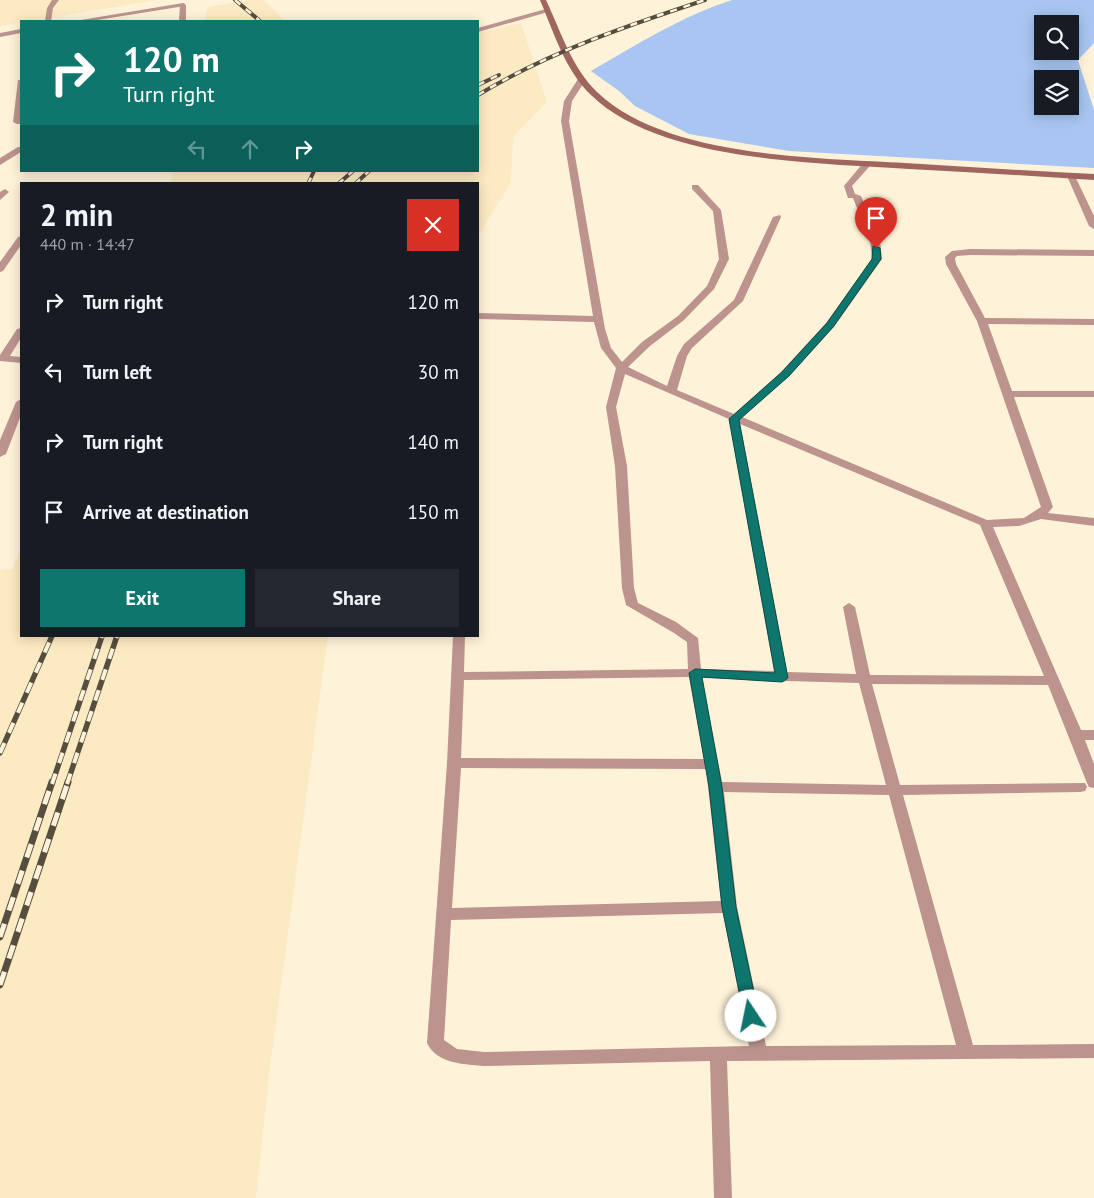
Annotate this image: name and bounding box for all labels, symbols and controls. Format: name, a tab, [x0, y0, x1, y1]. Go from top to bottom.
map controls	[1034, 15, 1079, 115]
button: search	[1034, 15, 1079, 60]
text: 120 m	[123, 36, 220, 82]
icon: right	[40, 40, 105, 105]
button: layers	[1034, 70, 1079, 115]
text: Turn right	[123, 80, 215, 108]
icon: left	[183, 135, 211, 163]
icon: ahead	[236, 135, 264, 163]
icon: right	[289, 135, 317, 163]
text: 2 min	[40, 195, 113, 234]
pin	[855, 197, 897, 248]
button: close	[407, 199, 459, 251]
icon: arrive	[862, 204, 890, 232]
text: 440 m · 14:47	[40, 234, 135, 254]
icon: right	[40, 288, 68, 316]
text: Turn right	[83, 290, 163, 314]
text: 120 m	[407, 290, 459, 314]
icon: left	[40, 358, 68, 386]
text: Turn left	[83, 360, 152, 384]
text: 30 m	[418, 360, 459, 384]
icon: right	[40, 428, 68, 456]
text: Turn right	[83, 430, 163, 454]
text: 140 m	[407, 430, 459, 454]
icon: arrive	[40, 498, 68, 526]
text: Arrive at destination	[83, 500, 249, 524]
text: 150 m	[407, 500, 459, 524]
button: Exit	[40, 569, 245, 627]
button: Share	[255, 569, 459, 627]
position arrow	[724, 989, 776, 1041]

